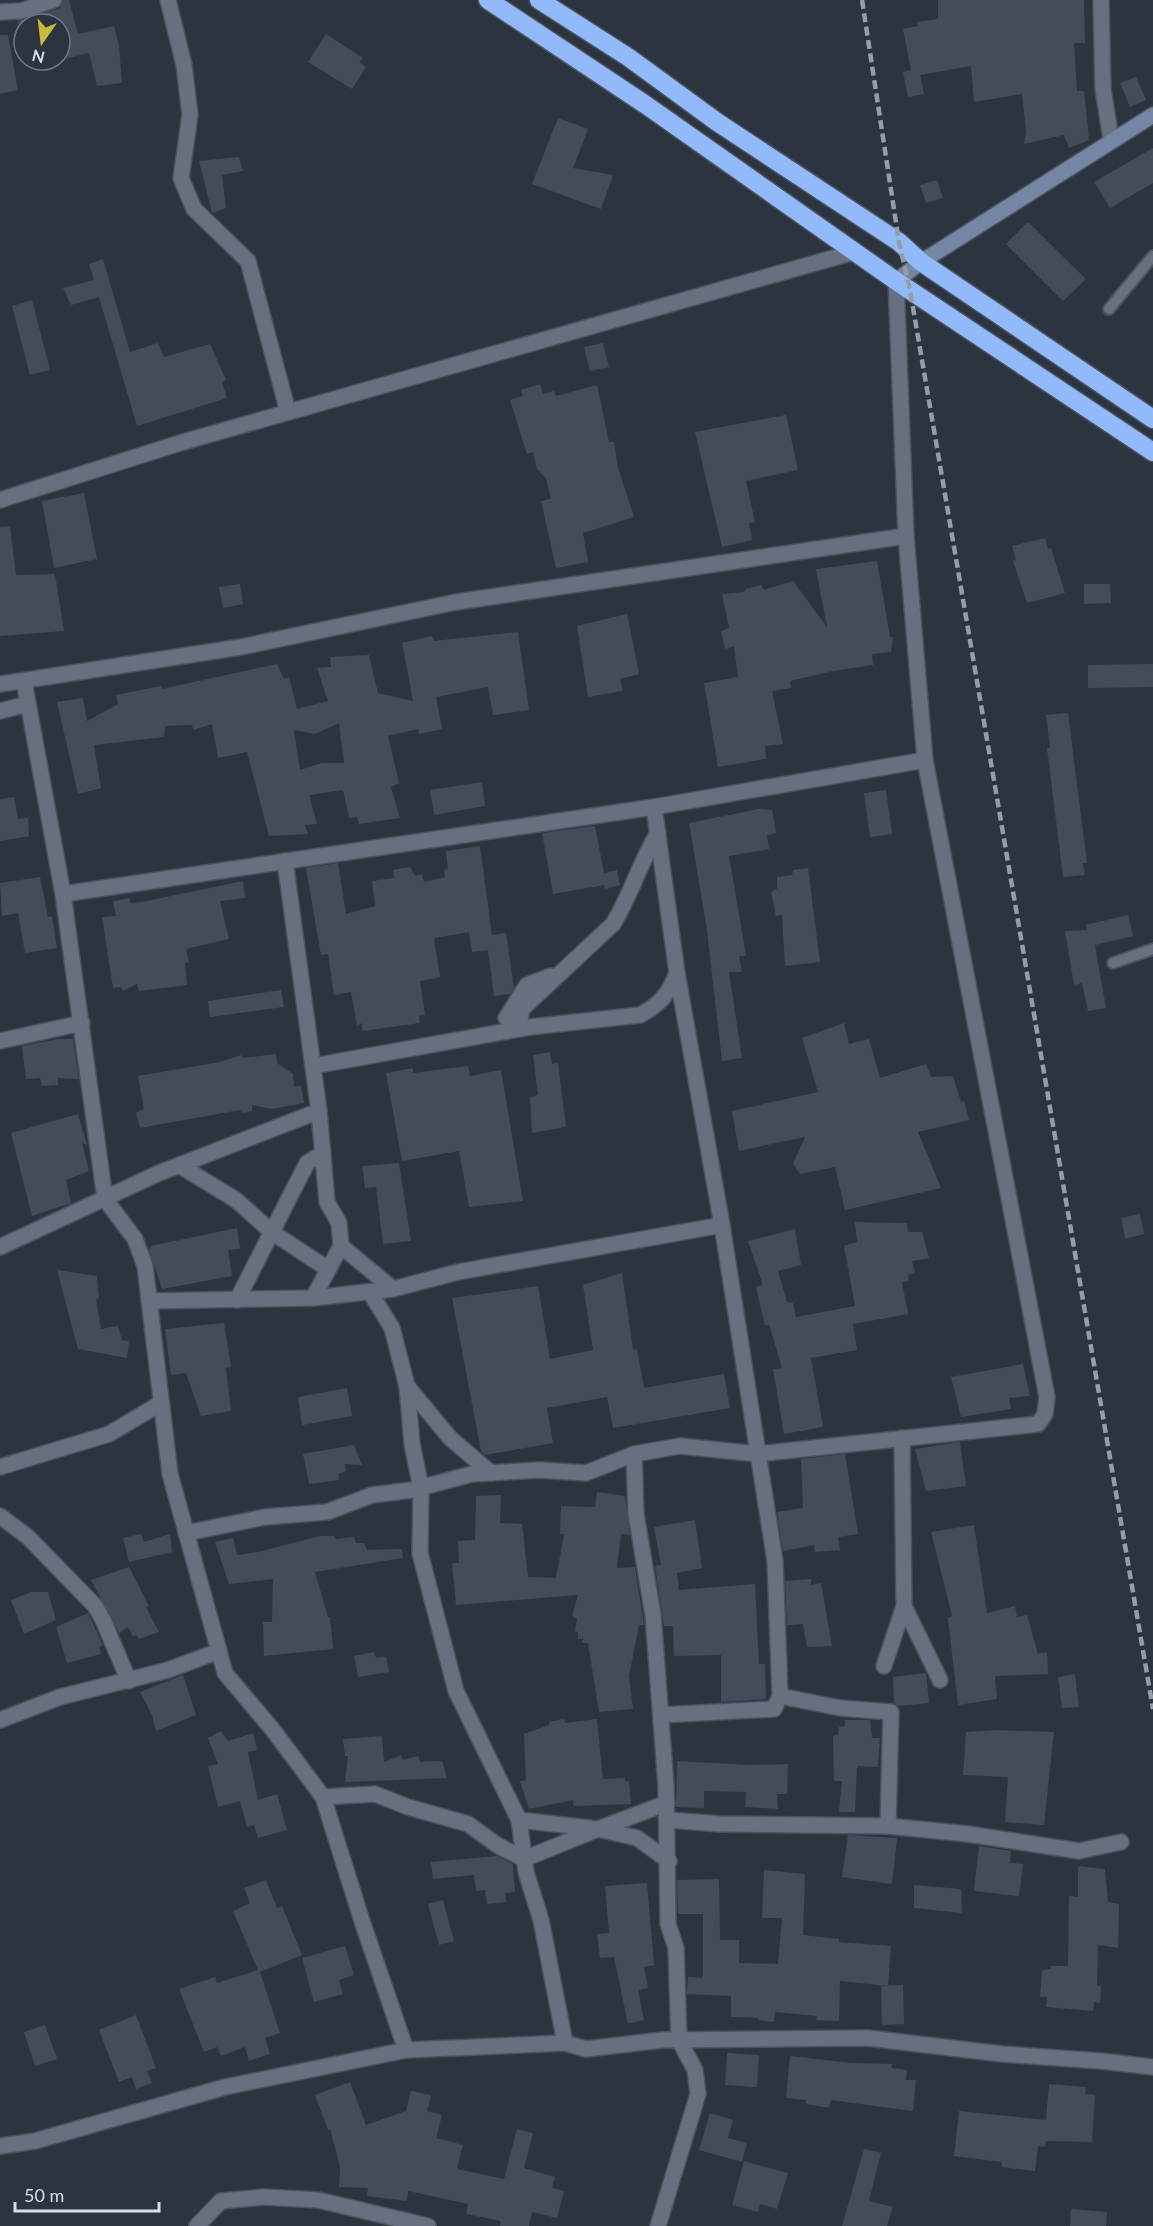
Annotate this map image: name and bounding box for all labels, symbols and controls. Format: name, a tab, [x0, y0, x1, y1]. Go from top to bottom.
north arrow	[12, 12, 72, 72]
text: N	[30, 46, 47, 68]
scale bar	[15, 2175, 159, 2213]
text: 50 m	[24, 2184, 64, 2206]

